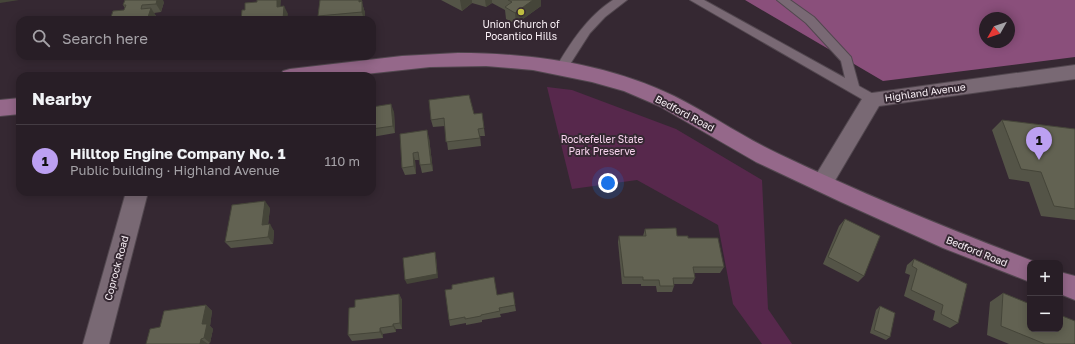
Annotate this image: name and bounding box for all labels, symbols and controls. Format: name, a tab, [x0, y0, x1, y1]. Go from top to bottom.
marker: Union Church of Pocantico Hills	[516, 7, 526, 17]
north arrow	[979, 12, 1015, 48]
search box	[16, 16, 376, 60]
place label: Union Church of Pocantico Hills	[482, 18, 560, 42]
icon: search	[30, 27, 52, 49]
text: Search here	[62, 29, 148, 47]
street label: Highland Avenue	[884, 80, 966, 104]
text: Nearby	[32, 88, 92, 109]
street label: Bedford Road	[653, 92, 717, 134]
pin: 1	[1026, 127, 1052, 160]
park label: Rockefeller State Park Preserve	[561, 133, 644, 157]
text: Hilltop Engine Company No. 1	[70, 144, 285, 162]
text: 1	[42, 153, 48, 169]
text: 110 m	[325, 153, 360, 169]
text: Public building · Highland Avenue	[70, 162, 280, 178]
your location	[598, 173, 618, 193]
street label: Bedford Road	[945, 233, 1009, 269]
street label: Coprock Road	[102, 234, 130, 302]
map controls	[1027, 260, 1063, 332]
button: +	[1027, 260, 1063, 296]
button: −	[1027, 296, 1063, 332]

